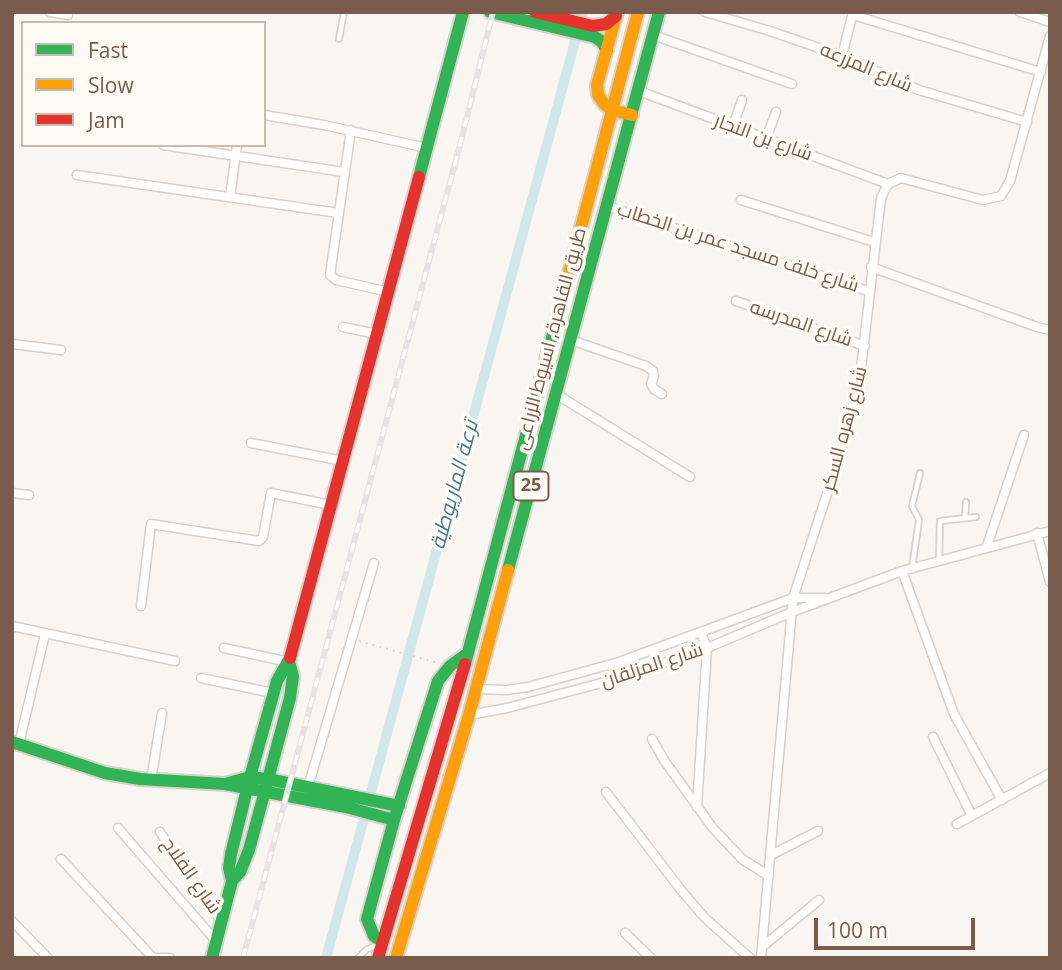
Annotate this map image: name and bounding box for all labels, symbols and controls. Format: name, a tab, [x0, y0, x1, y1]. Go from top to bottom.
legend	[21, 21, 266, 147]
text: Fast	[88, 36, 128, 64]
street label: شارع المزرعه	[817, 38, 915, 98]
text: Slow	[88, 71, 134, 99]
text: Jam	[88, 106, 125, 134]
street label: شارع بن النجار	[711, 110, 815, 166]
street label: شارع خلف مسجد عمر بن الخطاب	[614, 198, 862, 298]
street label: طريق القاهرة, اسيوط الزراعى	[510, 225, 592, 453]
street label: شارع المدرسه	[747, 296, 855, 352]
street label: شارع زهره السكر	[817, 364, 873, 494]
water label: ترعة الماريوطية	[426, 418, 484, 552]
road number: 25	[514, 472, 548, 500]
street label: شارع المزلقان	[598, 639, 706, 693]
street label: شارع الفلاح	[156, 833, 226, 919]
scale bar	[817, 904, 978, 948]
text: 100 m	[827, 916, 888, 944]

